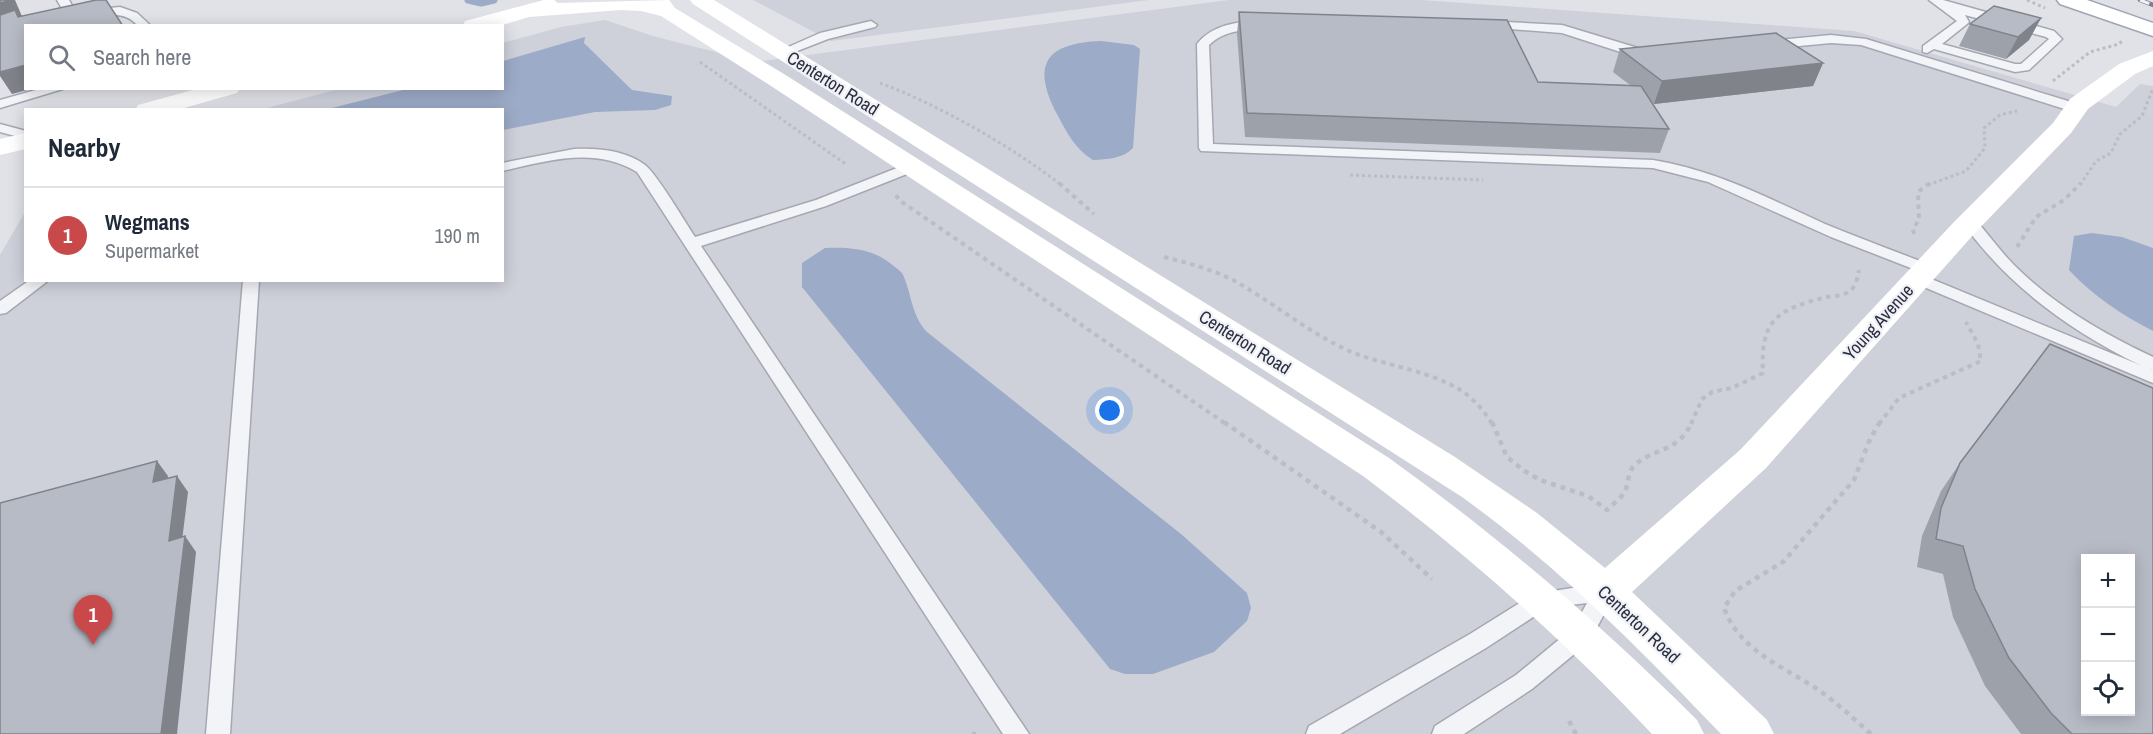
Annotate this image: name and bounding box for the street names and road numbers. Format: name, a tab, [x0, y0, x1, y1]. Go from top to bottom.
street label: Centerton Road	[782, 45, 884, 121]
street label: Young Avenue	[1837, 278, 1919, 366]
street label: Centerton Road	[1194, 304, 1296, 380]
street label: Centerton Road	[1592, 579, 1686, 669]

